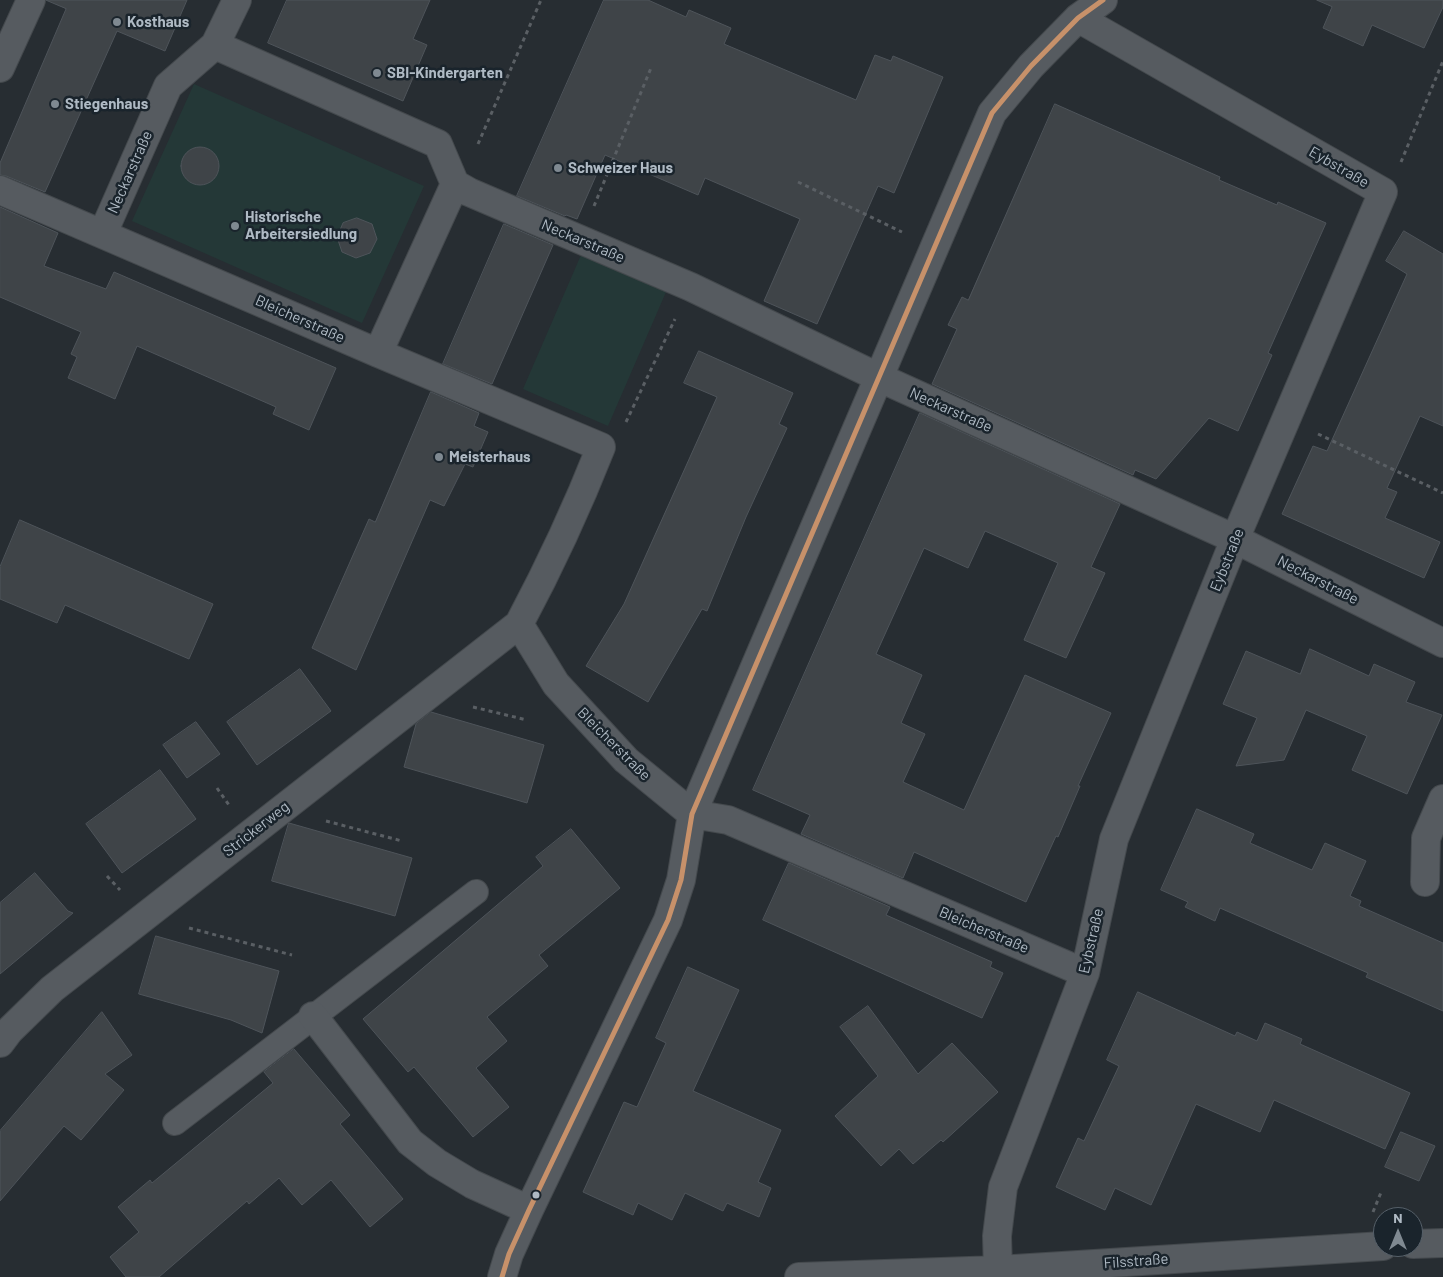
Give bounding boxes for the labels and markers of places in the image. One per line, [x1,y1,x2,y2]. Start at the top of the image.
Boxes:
place label: Kosthaus [127,13,189,31]
marker: Kosthaus [111,16,123,28]
place label: SBI-Kindergarten [387,64,503,82]
marker: SBI-Kindergarten [371,67,383,79]
place label: Stiegenhaus [65,95,148,113]
marker: Stiegenhaus [49,98,61,110]
place label: Schweizer Haus [568,159,673,177]
marker: Schweizer Haus [552,162,564,174]
place label: Historische Arbeitersiedlung [245,208,357,243]
marker: Historische Arbeitersiedlung [229,220,241,232]
place label: Meisterhaus [449,448,531,466]
marker: Meisterhaus [433,451,445,463]
unlabelled marker [531,1190,541,1200]

